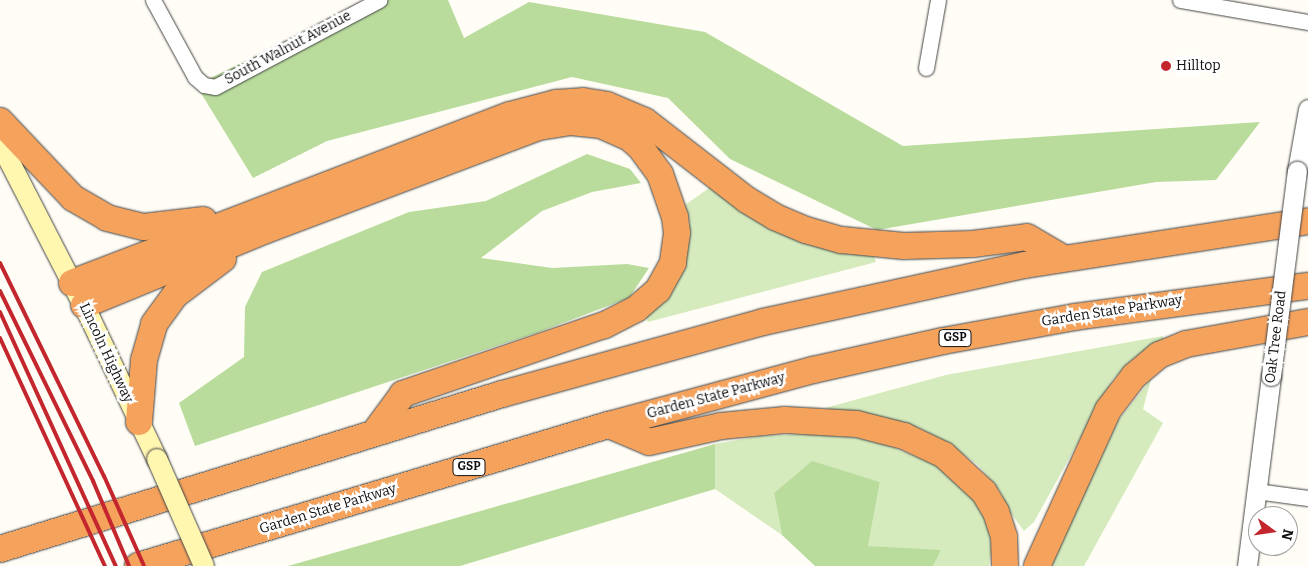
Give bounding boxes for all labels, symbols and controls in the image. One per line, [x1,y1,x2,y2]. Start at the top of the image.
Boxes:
street label: South Walnut Avenue [222,8,354,88]
place label: Hilltop [1176,58,1221,74]
marker: Hilltop [1160,60,1172,72]
street label: Oak Tree Road [1262,290,1290,384]
street label: Garden State Parkway [1040,292,1184,330]
street label: Lincoln Highway [76,300,136,406]
road number: GSP [938,328,972,348]
street label: Garden State Parkway [645,369,787,423]
road number: GSP [452,458,486,477]
street label: Garden State Parkway [257,480,399,538]
north arrow [1248,506,1298,556]
text: N [1278,527,1297,542]

